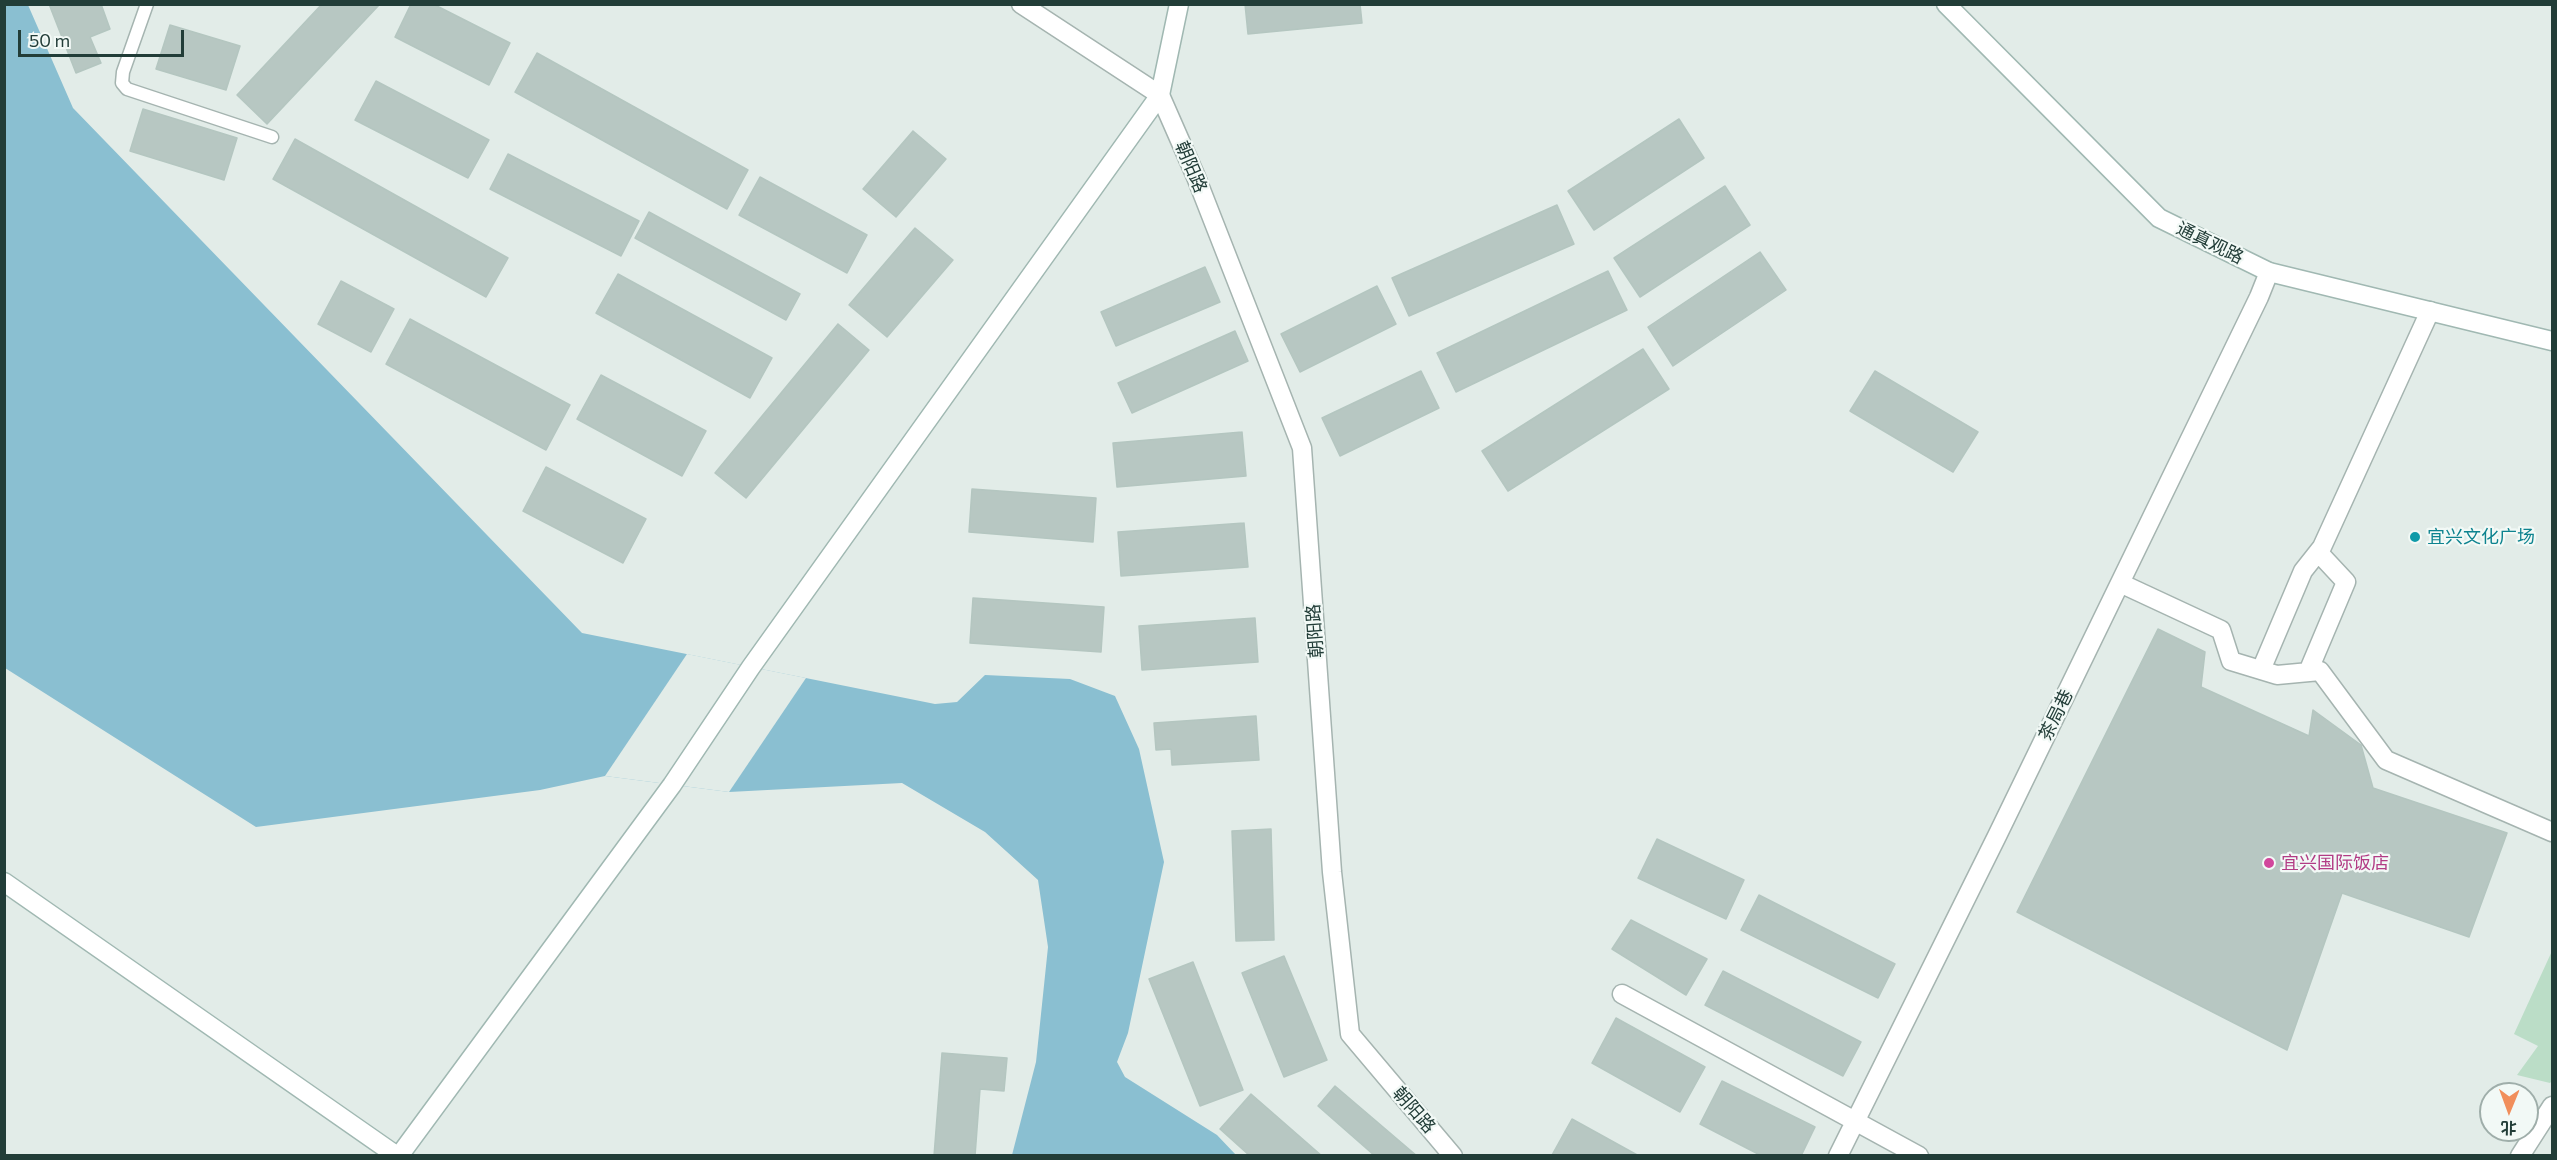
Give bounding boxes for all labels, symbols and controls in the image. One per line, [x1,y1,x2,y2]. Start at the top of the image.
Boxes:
scale bar [21,18,188,56]
text: 50 m [29,29,70,51]
street label: 朝阳路 [1171,138,1211,196]
street label: 通真观路 [2173,218,2247,268]
place label: 宜兴文化广场 [2427,526,2535,548]
marker: 宜兴文化广场 [2408,530,2422,544]
street label: 朝阳路 [1302,603,1328,659]
street label: 茶局巷 [2034,686,2078,744]
place label: 宜兴国际饭店 [2281,852,2389,874]
marker: 宜兴国际饭店 [2262,856,2276,870]
north arrow [2479,1082,2539,1142]
street label: 朝阳路 [1388,1083,1440,1137]
text: 北 [2501,1119,2517,1138]

